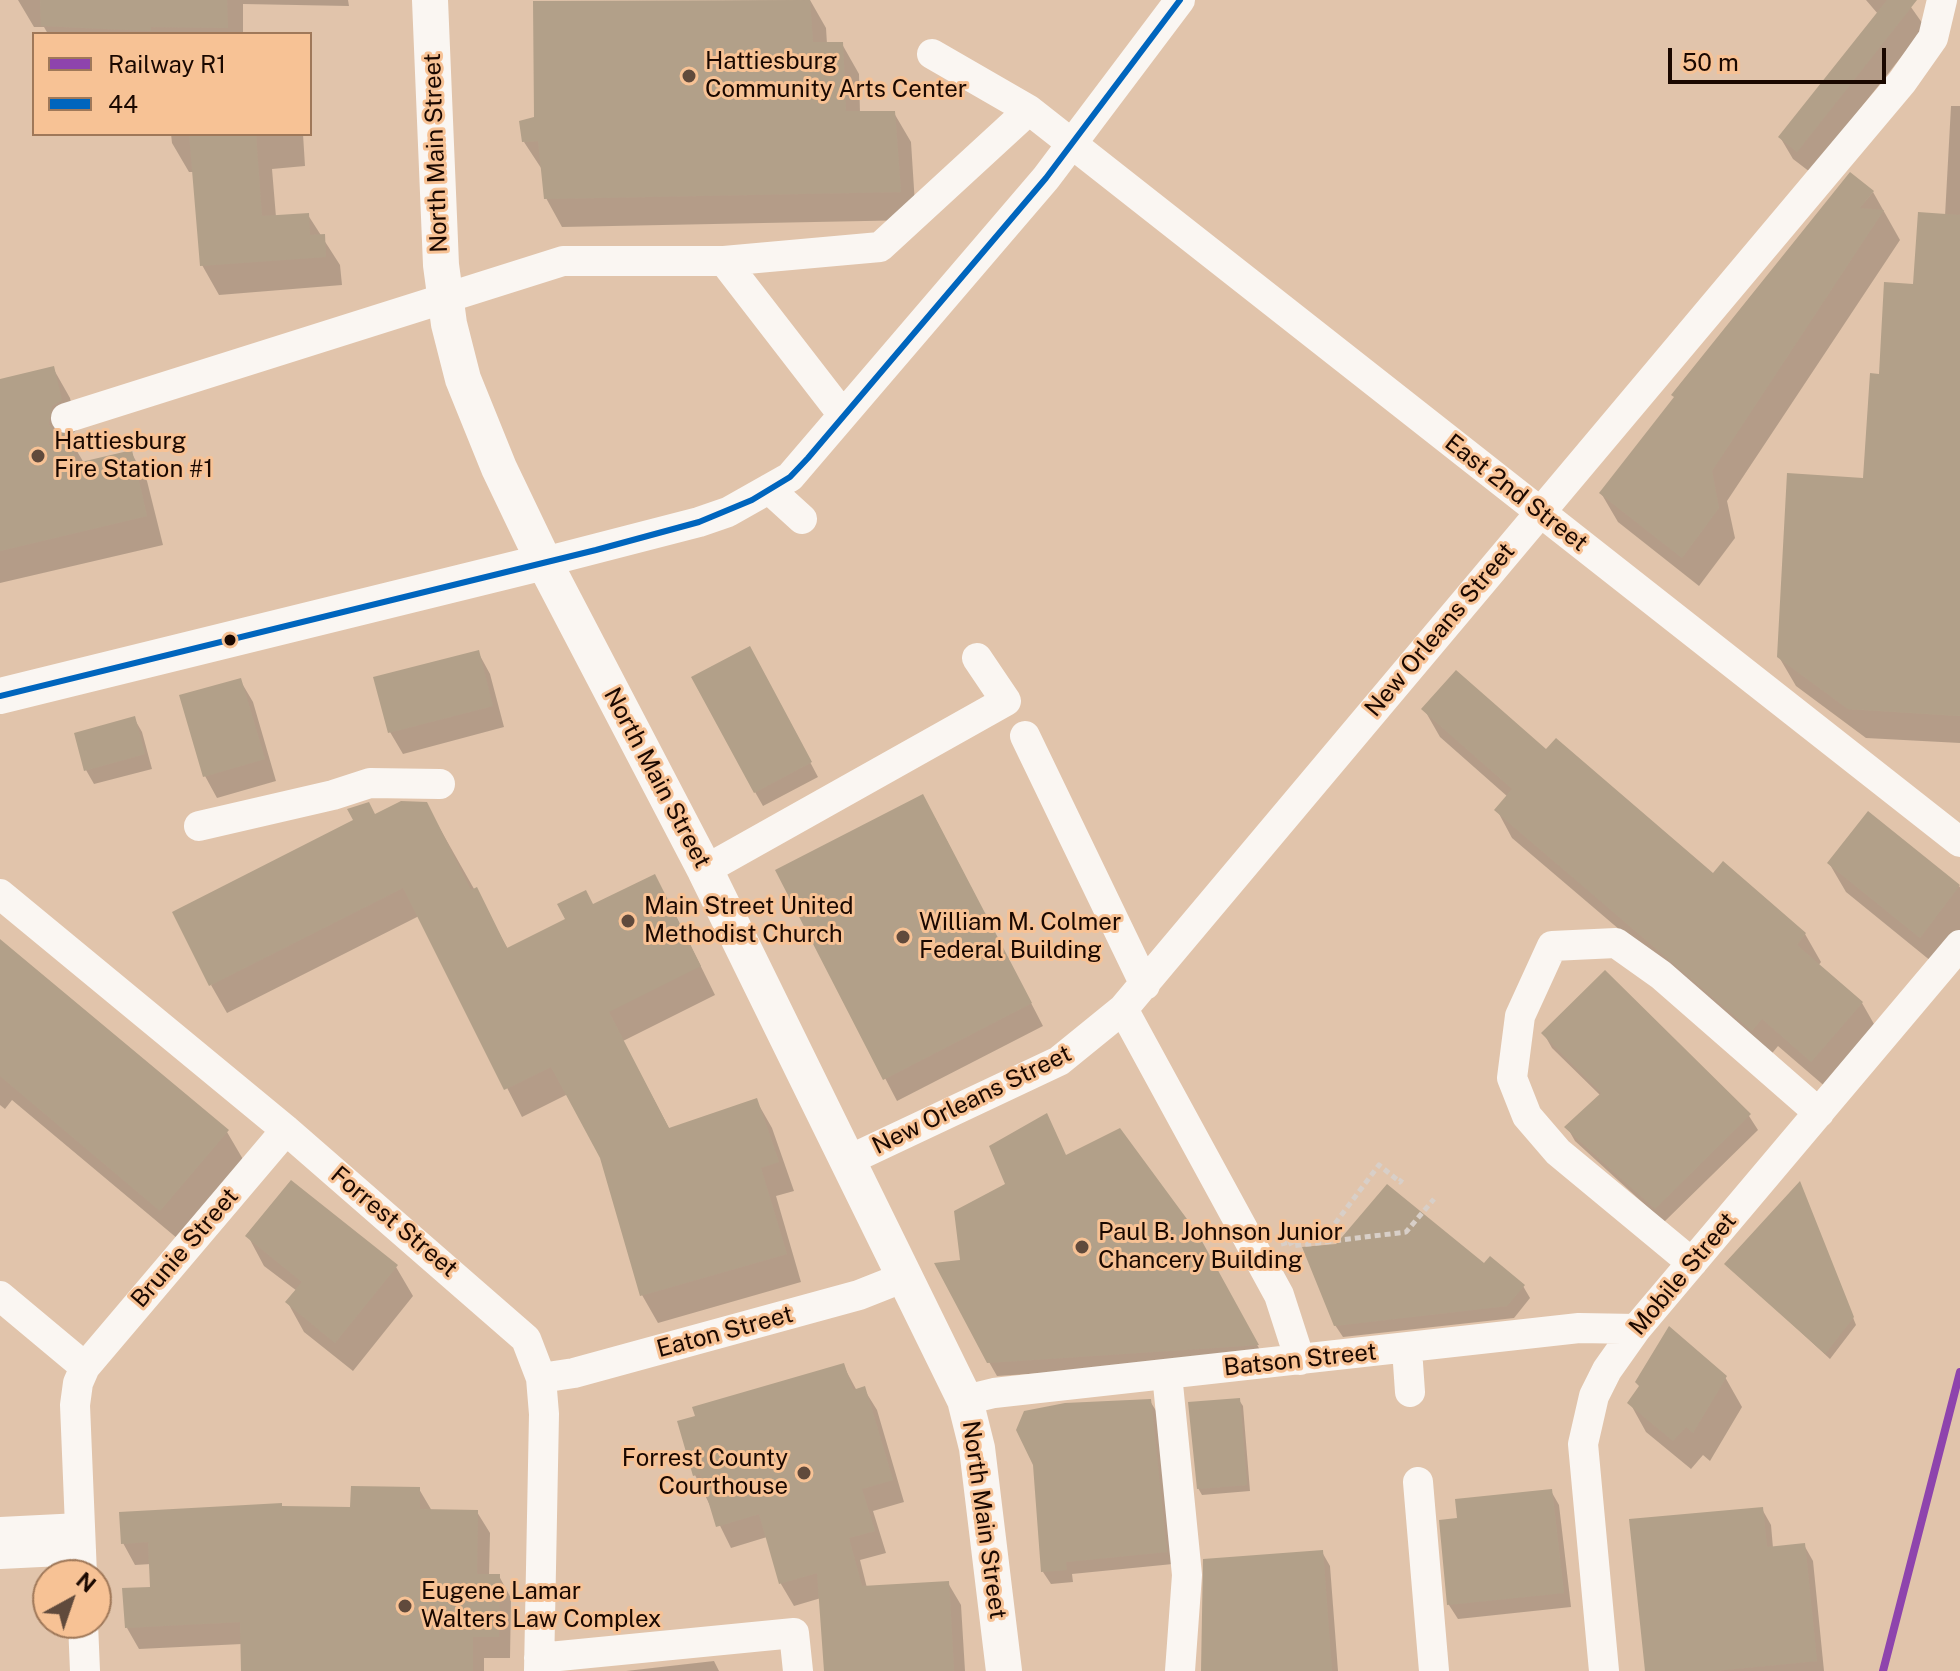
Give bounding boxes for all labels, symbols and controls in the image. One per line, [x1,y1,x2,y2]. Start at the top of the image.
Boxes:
legend [32,32,312,136]
scale bar [1672,32,1890,82]
place label: Hattiesburg Community Arts Center [705,48,967,104]
text: 50 m [1682,48,1739,76]
text: Railway R1 [108,50,226,78]
street label: North Main Street [418,53,454,253]
marker: Hattiesburg Community Arts Center [680,67,698,85]
text: 44 [108,90,138,118]
place label: Hattiesburg Fire Station #1 [54,428,213,484]
street label: East 2nd Street [1439,428,1593,558]
marker: Hattiesburg Fire Station #1 [29,447,47,465]
street label: New Orleans Street [1359,537,1521,723]
unlabelled marker [222,632,238,648]
street label: North Main Street [597,683,717,873]
place label: Main Street United Methodist Church [644,893,854,949]
place label: William M. Colmer Federal Building [919,909,1121,965]
marker: Main Street United Methodist Church [619,912,637,930]
marker: William M. Colmer Federal Building [894,928,912,946]
street label: New Orleans Street [868,1039,1076,1161]
street label: Forrest Street [325,1161,463,1283]
street label: Brunie Street [125,1182,245,1314]
street label: Mobile Street [1623,1207,1743,1341]
place label: Paul B. Johnson Junior Chancery Building [1098,1219,1343,1275]
marker: Paul B. Johnson Junior Chancery Building [1073,1238,1091,1256]
street label: Eaton Street [654,1300,796,1364]
street label: Batson Street [1222,1338,1378,1382]
street label: North Main Street [956,1419,1012,1621]
place label: Forrest County Courthouse [622,1445,788,1501]
marker: Forrest County Courthouse [795,1464,813,1482]
north arrow [32,1559,112,1639]
text: N [71,1567,101,1598]
place label: Eugene Lamar Walters Law Complex [421,1578,661,1634]
marker: Eugene Lamar Walters Law Complex [396,1597,414,1615]

